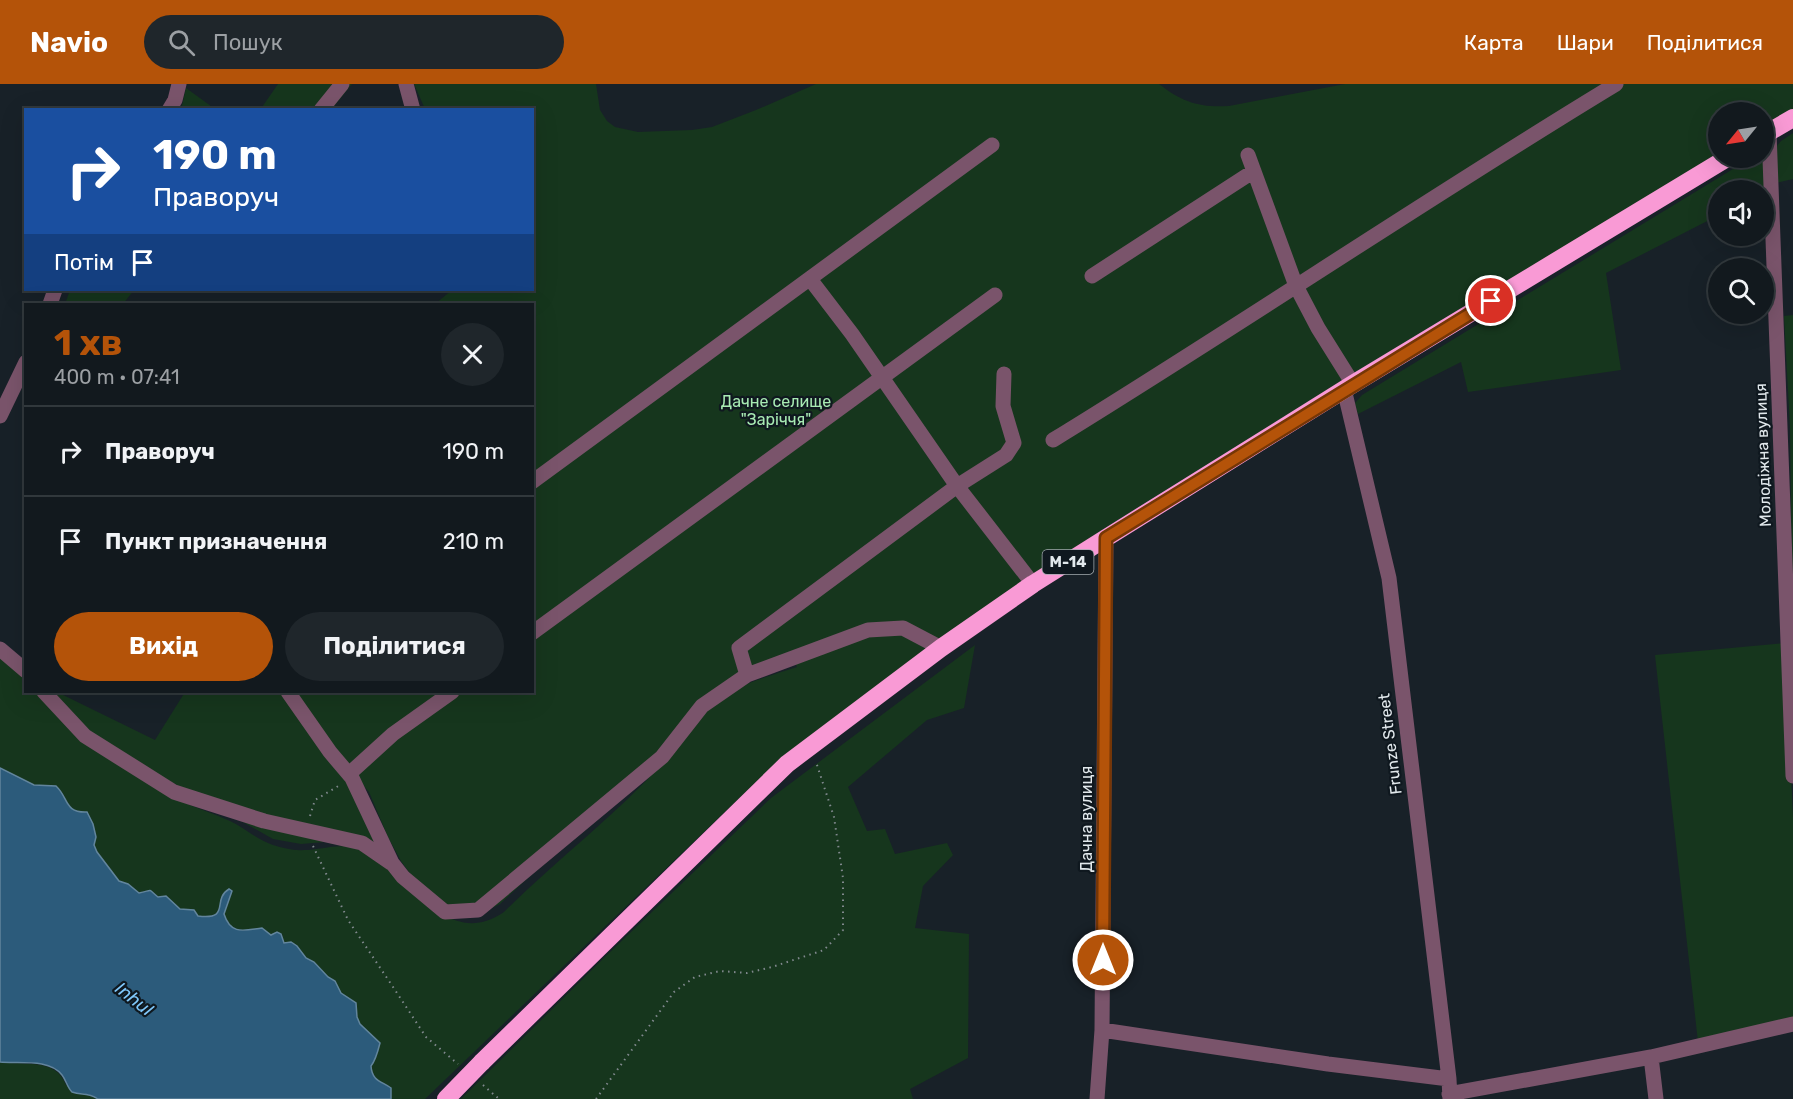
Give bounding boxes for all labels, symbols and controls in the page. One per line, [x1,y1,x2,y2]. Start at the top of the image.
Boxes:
search box [144,15,564,69]
text: Navio [30,26,108,59]
icon: search [165,26,198,59]
text: Пошук [213,29,283,56]
text: Карта [1464,30,1524,55]
text: Шари [1557,30,1614,55]
text: Поділитися [1647,30,1763,55]
north arrow [1708,102,1774,168]
map controls [1708,102,1774,324]
text: 190 m [153,130,277,180]
icon: right [54,132,132,210]
button: sound [1708,180,1774,246]
text: Праворуч [153,181,279,213]
icon: arrive [126,246,159,279]
text: Потім [54,249,114,276]
button: search [1708,258,1774,324]
pin [1465,275,1516,326]
icon: arrive [1474,284,1507,317]
text: 1 хв [54,321,123,364]
button: close [441,323,504,386]
text: 400 m · 07:41 [54,365,180,389]
street label: Молодіжна вулиця [1751,383,1775,527]
park label: Дачне селище "Заріччя" [721,392,831,429]
icon: right [54,435,87,468]
text: Праворуч [105,438,215,465]
text: 190 m [443,438,504,465]
icon: arrive [54,525,87,558]
text: Пункт призначення [105,528,327,555]
text: 210 m [443,528,504,555]
road number: М-14 [1042,550,1094,574]
button: Вихід [54,612,273,681]
button: Поділитися [285,612,504,681]
street label: Frunze Street [1374,692,1406,796]
street label: Дачна вулиця [1077,766,1096,872]
position arrow [1071,928,1135,992]
water label: Inhul [111,977,158,1021]

